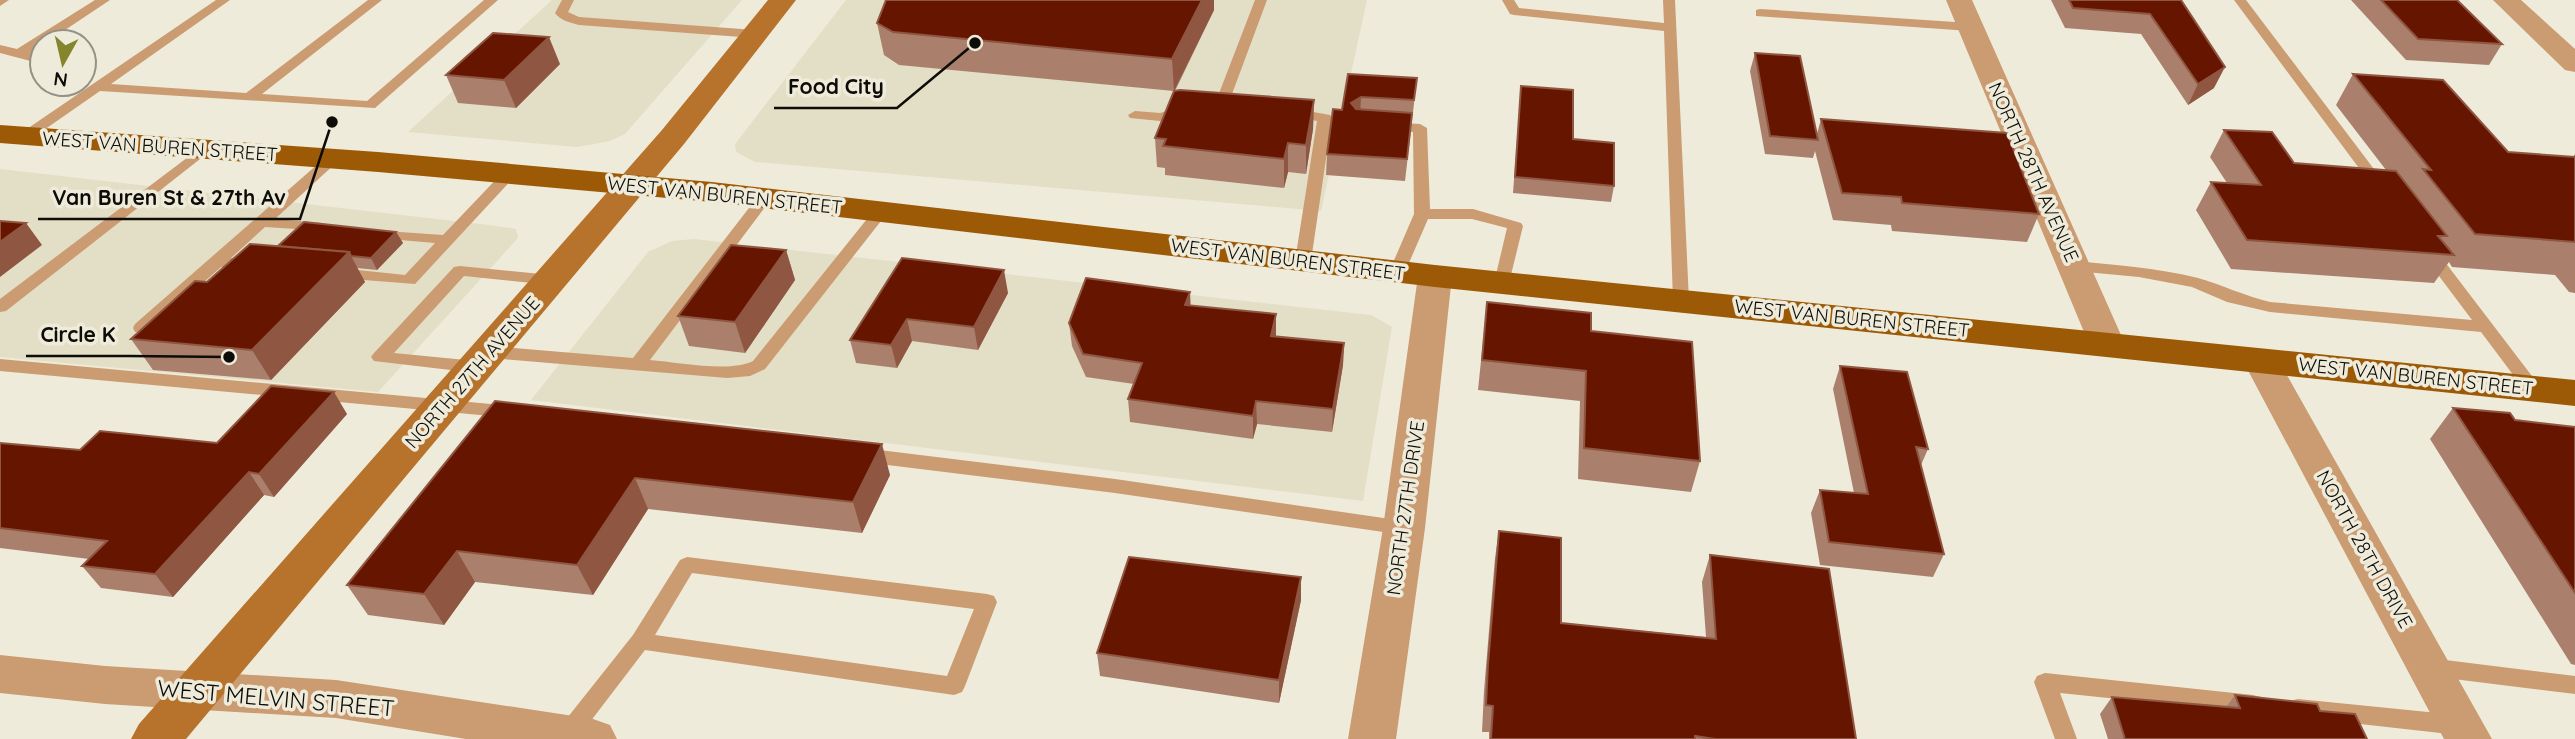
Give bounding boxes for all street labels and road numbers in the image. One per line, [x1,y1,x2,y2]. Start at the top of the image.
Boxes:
street label: NORTH 28TH AVENUE [1983,78,2085,266]
street label: WEST VAN BUREN STREET [41,126,279,166]
street label: WEST VAN BUREN STREET [606,171,844,219]
street label: WEST VAN BUREN STREET [1169,233,1407,285]
street label: NORTH 27TH AVENUE [399,291,545,453]
street label: WEST VAN BUREN STREET [1733,294,1971,342]
street label: WEST VAN BUREN STREET [2297,352,2535,400]
street label: NORTH 27TH DRIVE [1381,419,1429,597]
street label: NORTH 28TH DRIVE [2312,466,2418,632]
street label: WEST MELVIN STREET [156,673,396,723]

